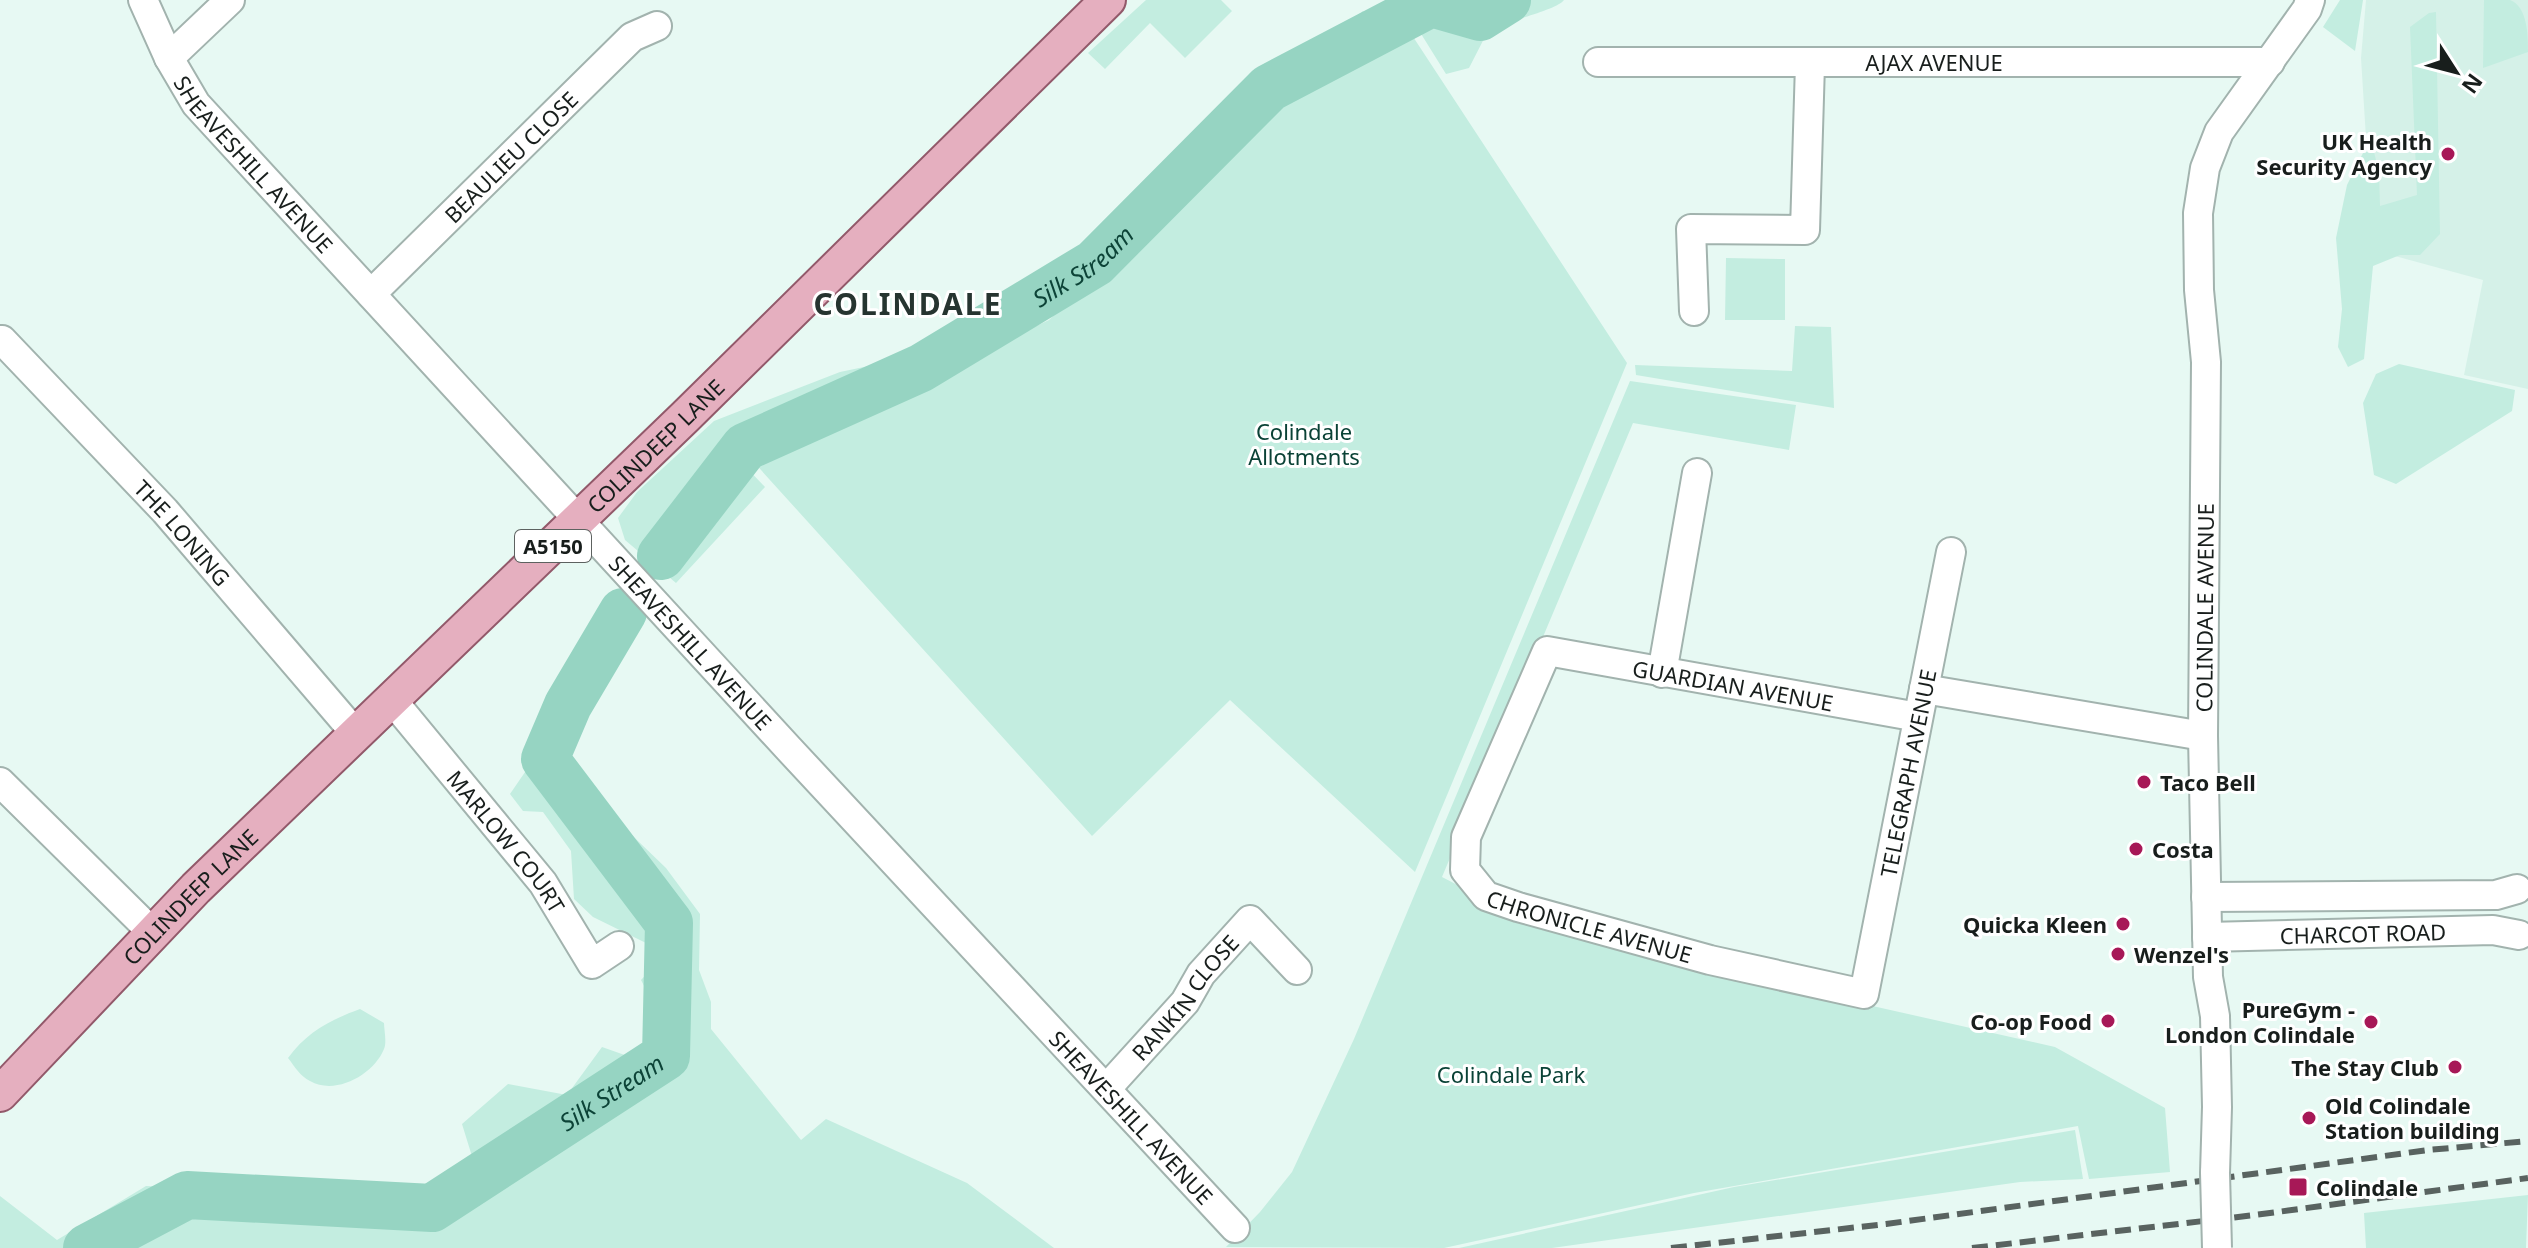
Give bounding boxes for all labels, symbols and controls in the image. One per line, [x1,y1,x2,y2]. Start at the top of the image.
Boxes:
north arrow [2416,32,2496,112]
street label: AJAX AVENUE [1865,47,2003,77]
text: N [2456,68,2490,100]
street label: SHEAVESHILL AVENUE [168,70,340,259]
street label: BEAULIEU CLOSE [437,84,584,229]
place label: UK Health Security Agency [2256,126,2432,181]
marker: UK Health Security Agency [2439,145,2457,163]
water label: Silk Stream [1026,218,1140,314]
district label: COLINDALE [814,283,1002,324]
street label: COLINDEEP LANE [580,372,730,519]
park label: Colindale Allotments [1248,416,1360,471]
street label: THE LONING [128,473,237,592]
street label: COLINDALE AVENUE [2188,503,2220,712]
road number: A5150 [515,530,591,562]
street label: SHEAVESHILL AVENUE [603,548,779,736]
street label: GUARDIAN AVENUE [1630,653,1836,717]
street label: TELEGRAPH AVENUE [1872,667,1943,880]
street label: MARLOW COURT [441,763,572,918]
place label: Taco Bell [2160,767,2256,797]
marker: Taco Bell [2135,773,2153,791]
street label: COLINDEEP LANE [116,822,264,971]
place label: Costa [2152,834,2214,864]
marker: Costa [2127,840,2145,858]
street label: CHRONICLE AVENUE [1483,882,1696,969]
place label: Quicka Kleen [1963,909,2107,939]
marker: Quicka Kleen [2114,915,2132,933]
street label: CHARCOT ROAD [2279,916,2447,950]
street label: RANKIN CLOSE [1125,928,1245,1066]
place label: Wenzel's [2134,939,2229,969]
marker: Wenzel's [2109,945,2127,963]
place label: PureGym - London Colindale [2165,994,2355,1049]
place label: Co-op Food [1970,1006,2092,1036]
marker: Co-op Food [2099,1012,2117,1030]
marker: PureGym - London Colindale [2362,1013,2380,1031]
street label: SHEAVESHILL AVENUE [1043,1024,1220,1211]
water label: Silk Stream [552,1046,670,1138]
place label: The Stay Club [2291,1052,2439,1082]
marker: The Stay Club [2446,1058,2464,1076]
park label: Colindale Park [1437,1059,1585,1089]
place label: Old Colindale Station building [2325,1090,2500,1145]
marker: Old Colindale Station building [2300,1109,2318,1127]
place label: Colindale [2316,1172,2418,1202]
marker: Colindale [2287,1176,2309,1198]

